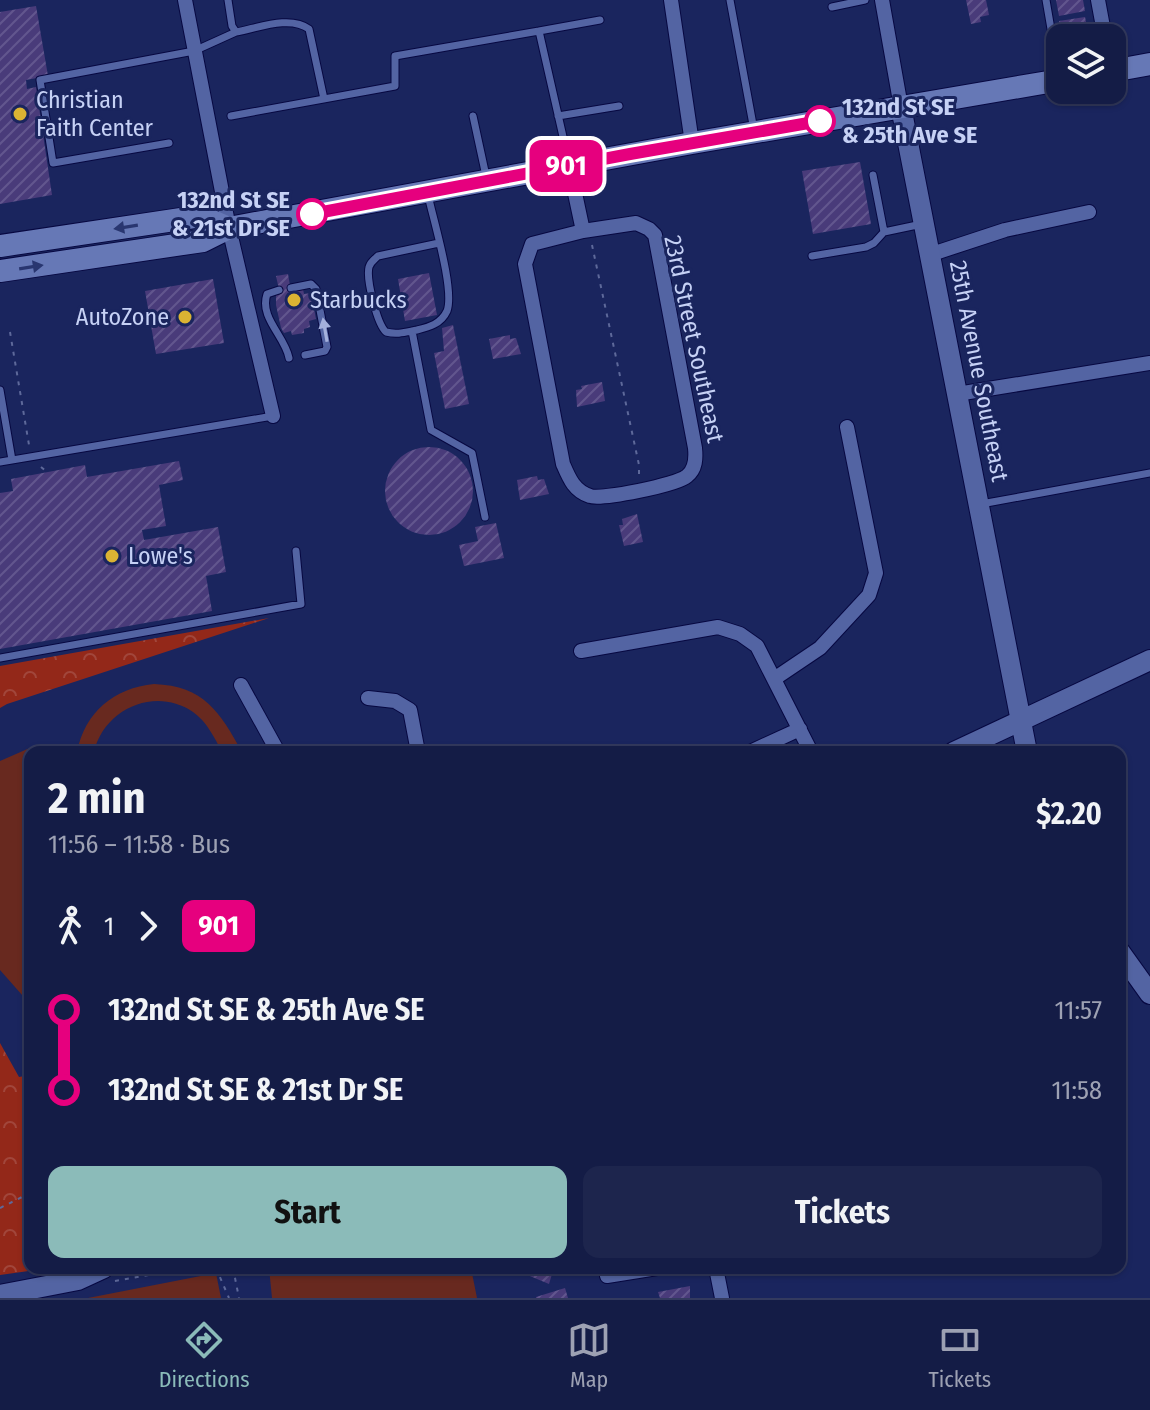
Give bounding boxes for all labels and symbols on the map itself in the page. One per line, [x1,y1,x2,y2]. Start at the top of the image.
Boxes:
place label: Christian Faith Center [36,86,154,142]
place label: 132nd St SE & 25th Ave SE [842,93,977,149]
marker: Christian Faith Center [11,105,29,123]
marker: 132nd St SE & 25th Ave SE [805,106,835,136]
line badge: 901 [520,140,612,192]
place label: 132nd St SE & 21st Dr SE [172,186,290,242]
marker: 132nd St SE & 21st Dr SE [297,199,327,229]
one-way arrow [113,221,138,234]
street label: 23rd Street Southeast [658,233,730,445]
street label: 25th Avenue Southeast [944,258,1014,484]
one-way arrow [19,260,44,273]
place label: Starbucks [310,286,407,314]
marker: Starbucks [285,291,303,309]
place label: AutoZone [76,303,169,331]
marker: AutoZone [176,308,194,326]
one-way arrow [318,318,330,343]
place label: Lowe's [128,542,193,570]
marker: Lowe's [103,547,121,565]

